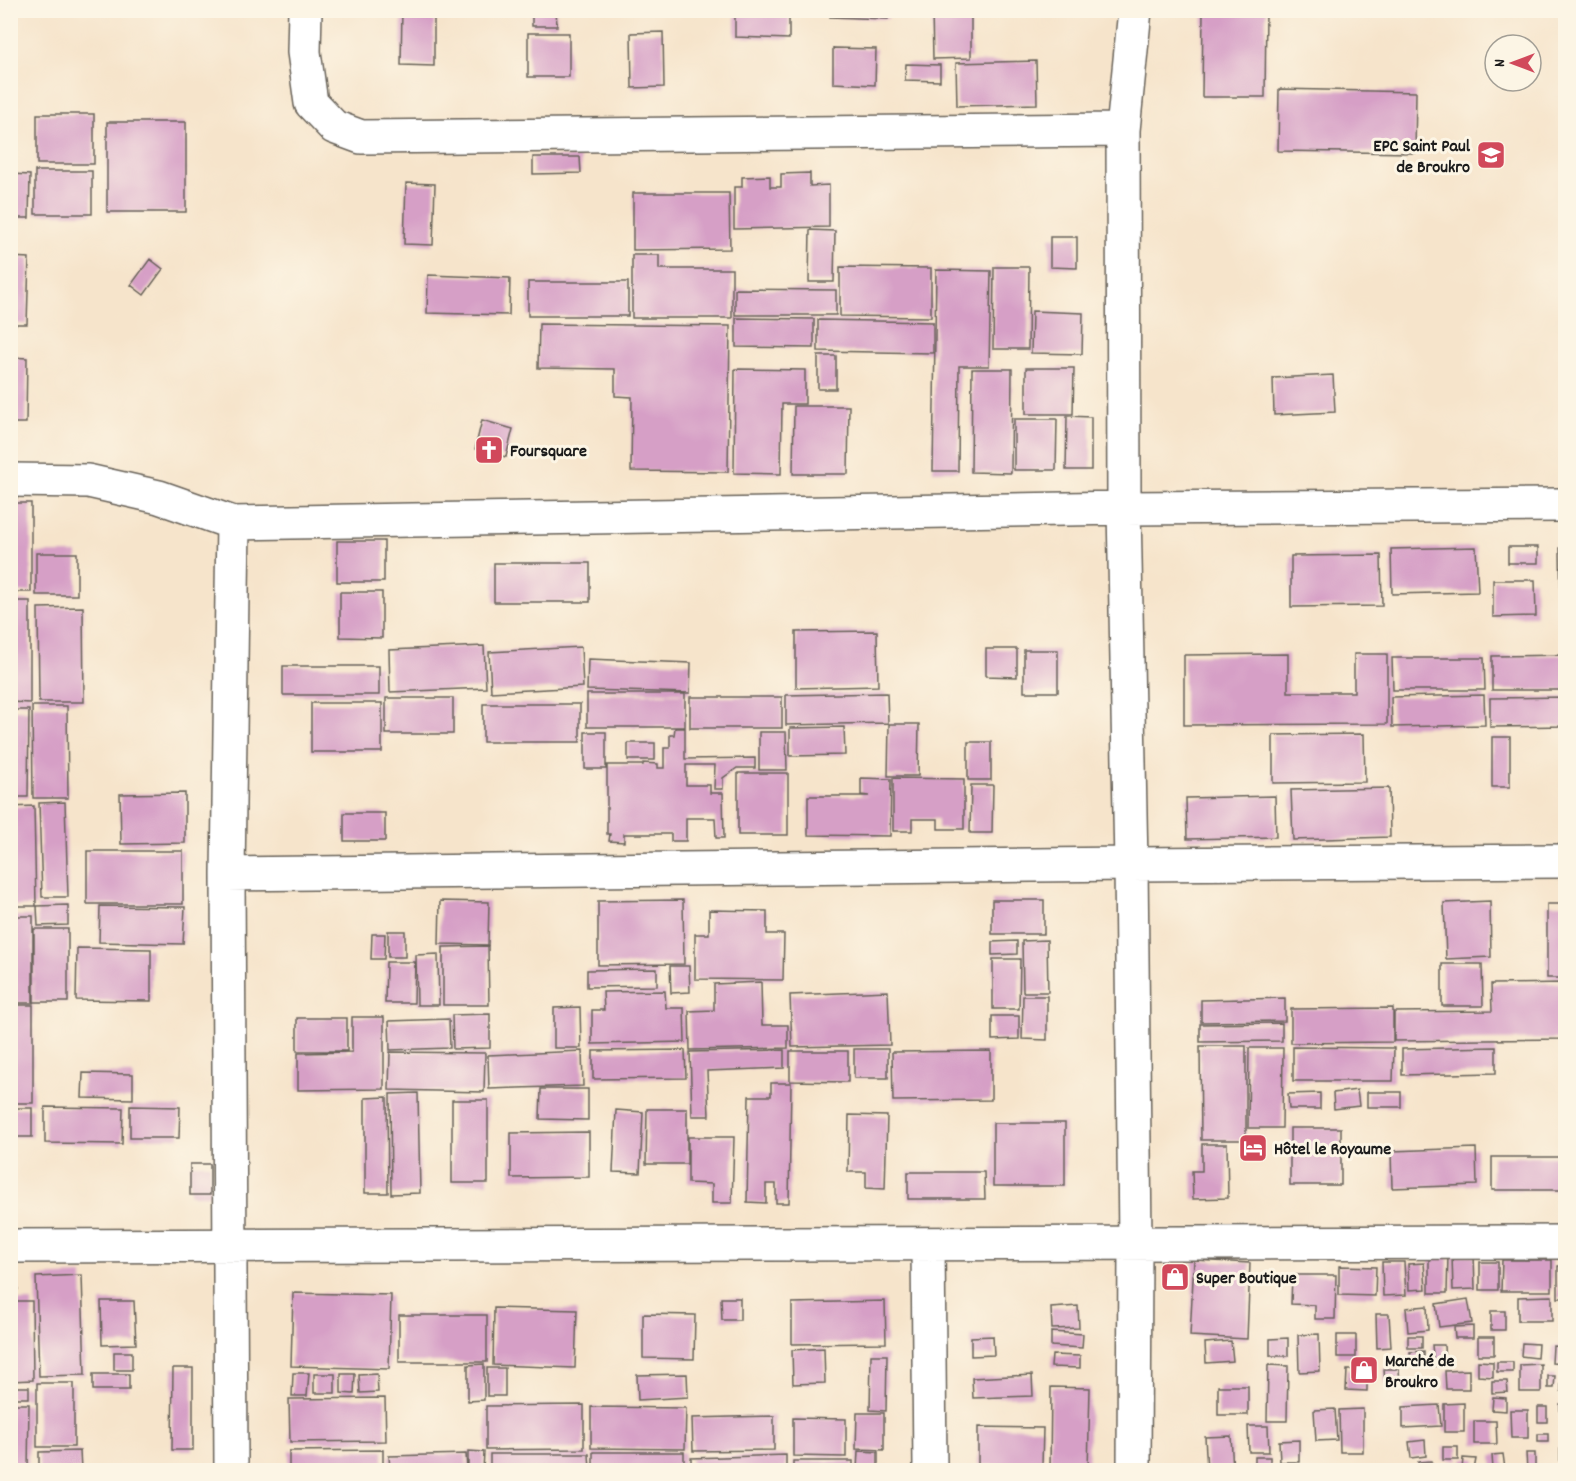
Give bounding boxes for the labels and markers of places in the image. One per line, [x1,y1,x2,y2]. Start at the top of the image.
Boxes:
place label: EPC Saint Paul de Broukro [1373,135,1471,181]
school or university icon: EPC Saint Paul de Broukro [1475,139,1507,171]
church icon: Foursquare [473,434,505,466]
place label: Foursquare [510,440,587,465]
hotel icon: Hôtel le Royaume [1237,1132,1269,1164]
place label: Hôtel le Royaume [1274,1138,1391,1163]
shop icon: Super Boutique [1159,1261,1191,1293]
place label: Super Boutique [1196,1267,1297,1292]
place label: Marché de Broukro [1385,1350,1454,1396]
shop icon: Marché de Broukro [1348,1354,1380,1386]

